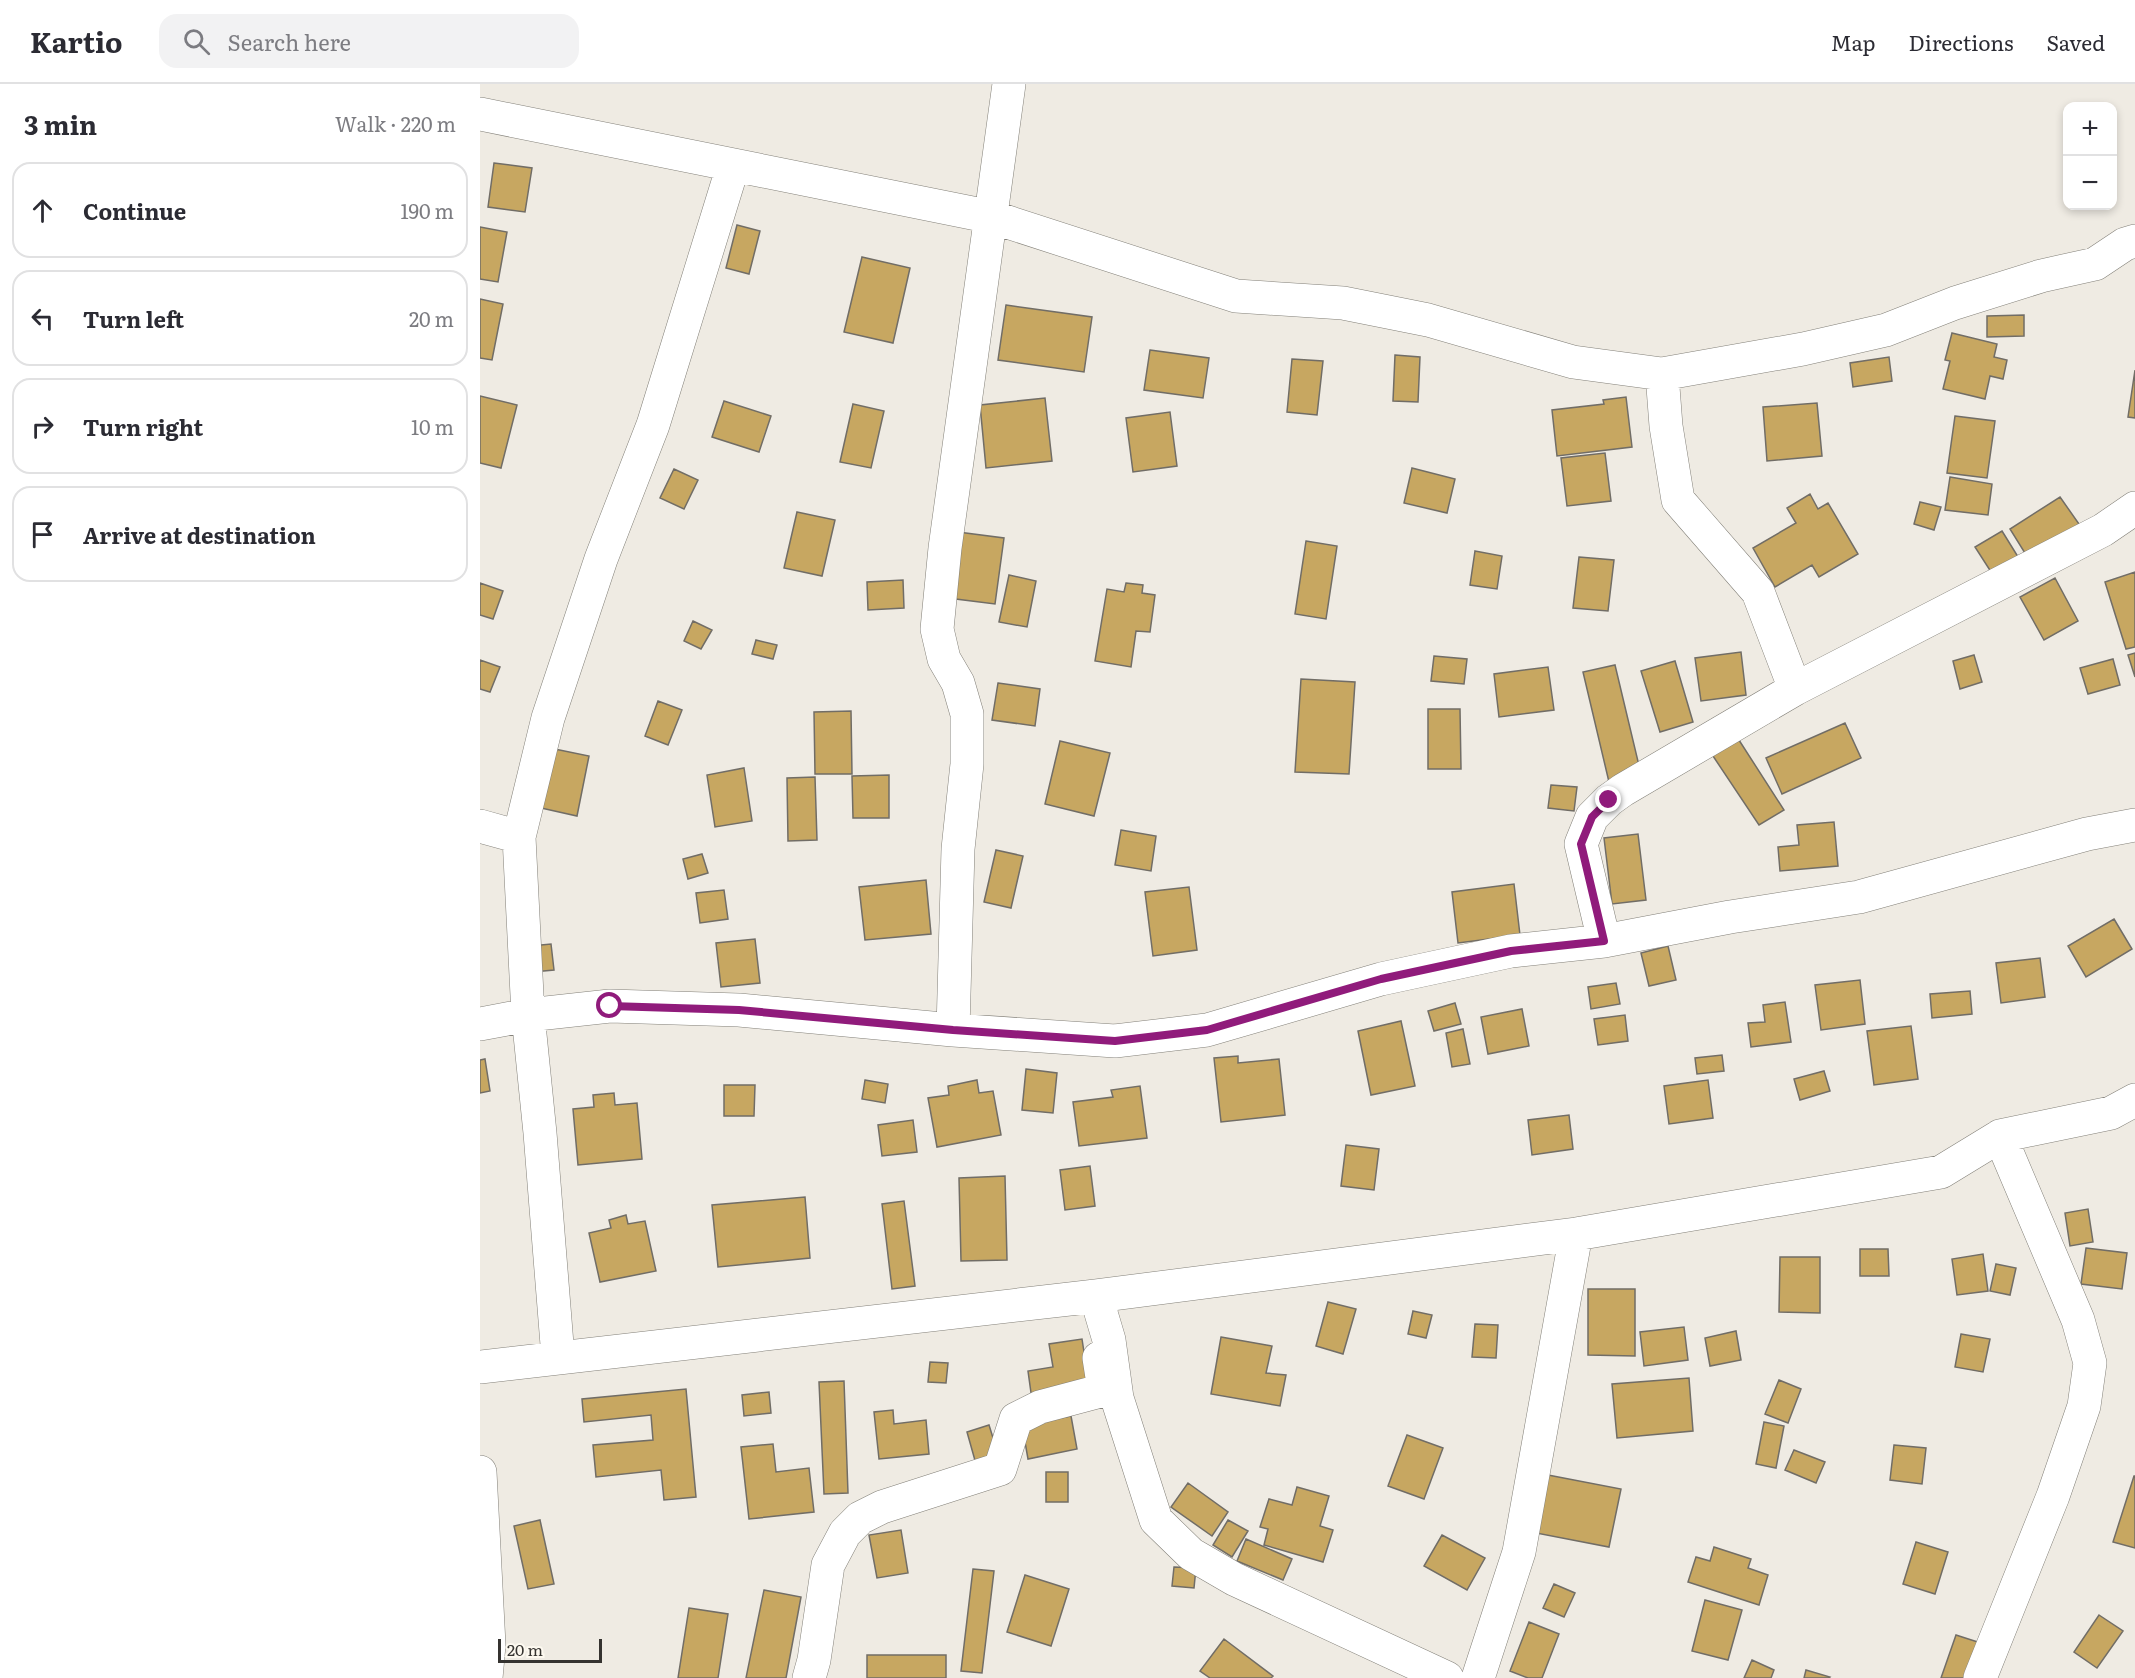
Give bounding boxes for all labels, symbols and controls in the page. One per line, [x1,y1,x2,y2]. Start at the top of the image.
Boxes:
search box [159,14,579,68]
text: Kartio [30,20,123,62]
icon: search [180,25,213,58]
text: Search here [228,25,351,58]
text: Map [1831,26,1876,57]
text: Directions [1909,26,2014,57]
text: Saved [2047,26,2105,57]
map controls [2063,102,2117,210]
button: + [2063,102,2117,156]
text: 3 min [24,104,97,143]
text: Walk · 220 m [335,108,456,138]
button: − [2063,156,2117,210]
icon: ahead [26,194,59,227]
text: Continue [83,194,186,227]
text: 190 m [400,195,454,225]
icon: left [26,302,59,335]
text: Turn left [83,302,184,335]
text: 20 m [409,303,454,333]
icon: right [26,410,59,443]
text: Turn right [83,410,203,443]
text: 10 m [411,411,454,441]
icon: arrive [26,518,59,551]
text: Arrive at destination [83,518,316,551]
route end [1595,786,1621,812]
route start [596,992,622,1018]
scale bar [498,1636,602,1664]
text: 20 m [507,1637,543,1661]

